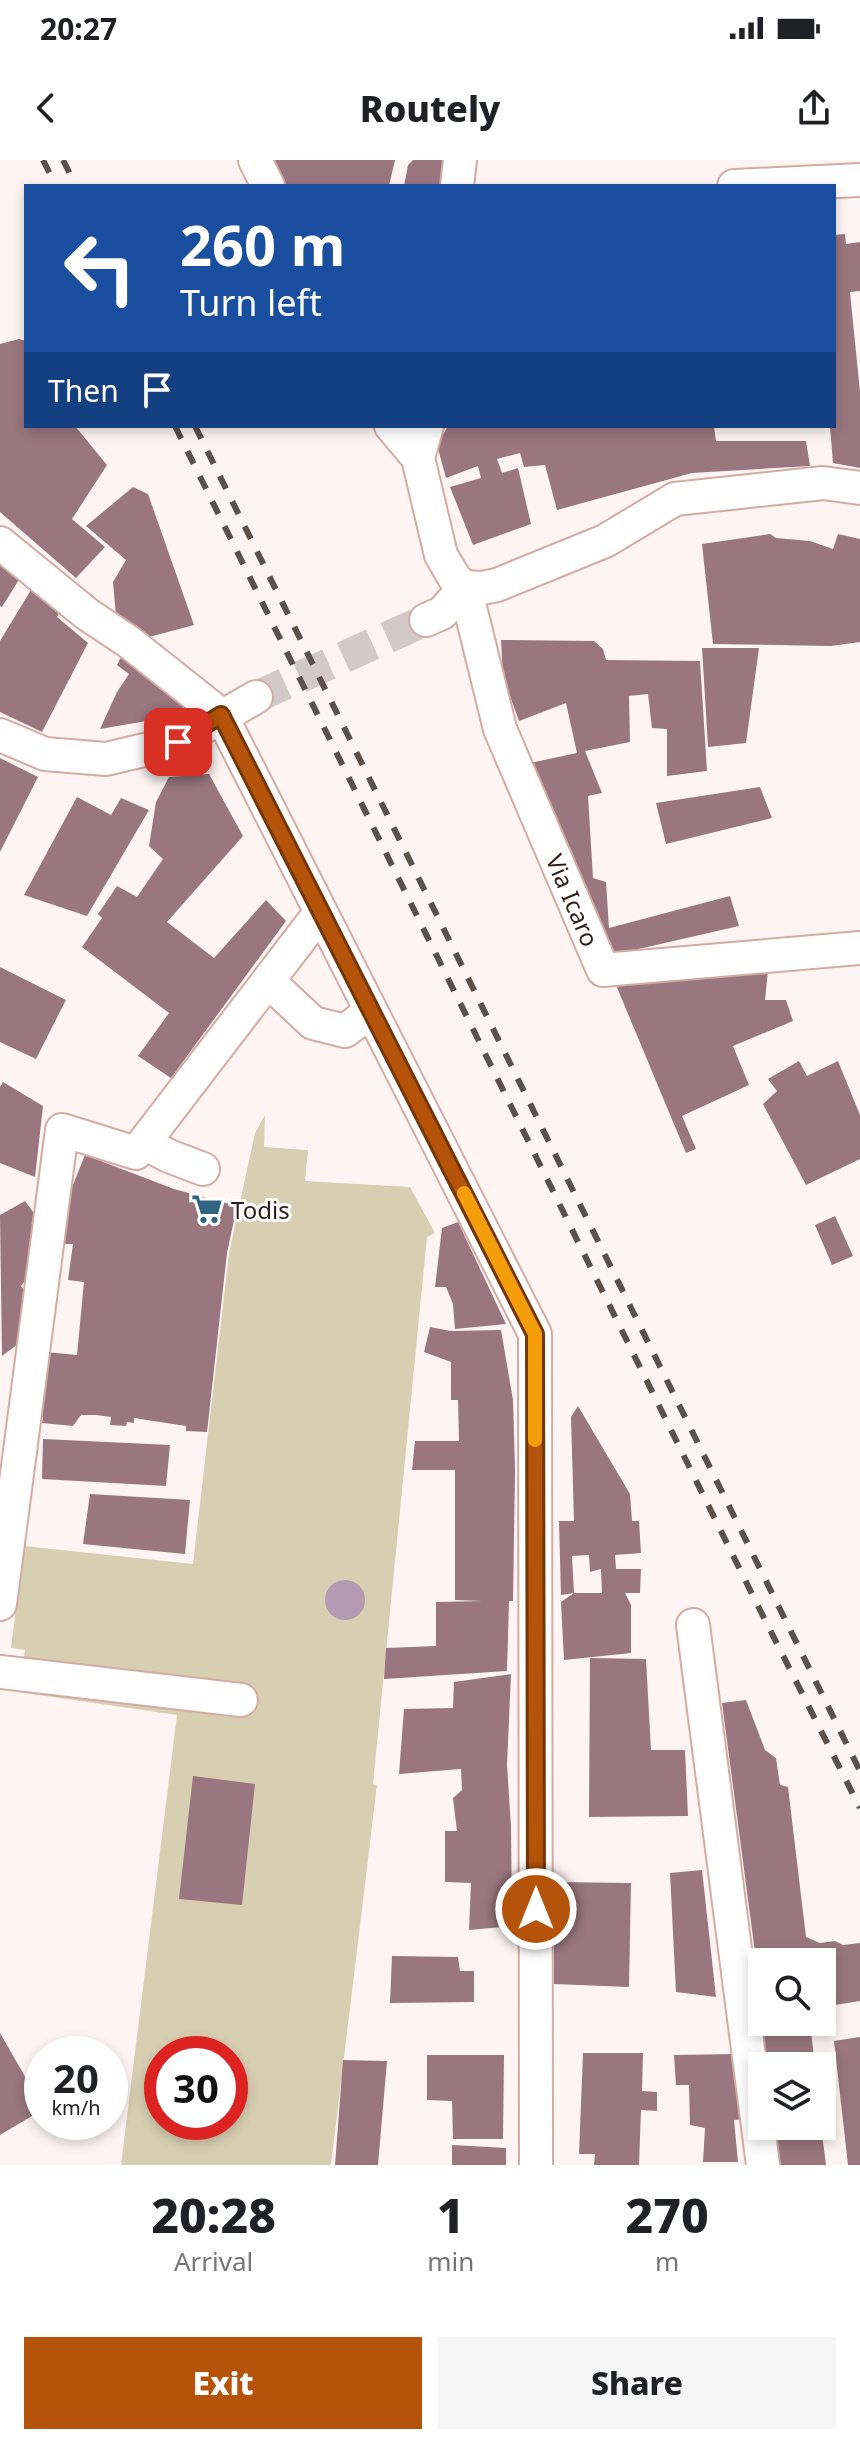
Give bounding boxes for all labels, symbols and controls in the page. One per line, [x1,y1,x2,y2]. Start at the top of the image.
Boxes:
text: 20:27 [40,8,117,49]
text: Routely [360,84,500,133]
icon: back [24,86,68,130]
icon: share [792,86,836,130]
text: 260 m [180,206,345,282]
icon: left [48,216,152,320]
text: Turn left [180,278,322,327]
icon: arrive [135,368,179,412]
text: Then [48,370,119,411]
pin [144,708,212,776]
icon: arrive [156,720,200,764]
street label: Via Icaro [539,849,607,951]
supermarket icon: Todis [190,1192,224,1226]
place label: Todis [231,1193,290,1226]
position arrow [494,1867,578,1951]
map controls [748,1948,836,2140]
button: search [748,1948,836,2036]
speed limit sign: 30 [144,2036,248,2140]
text: 20 [53,2050,99,2105]
button: layers [748,2052,836,2140]
text: km/h [51,2094,101,2121]
text: 20:28 [151,2182,276,2247]
text: 1 [437,2182,465,2247]
text: 270 [626,2182,709,2247]
text: Arrival [174,2243,253,2279]
text: min [427,2243,474,2279]
text: m [655,2243,679,2279]
button: Exit [24,2337,422,2429]
button: Share [438,2337,836,2429]

